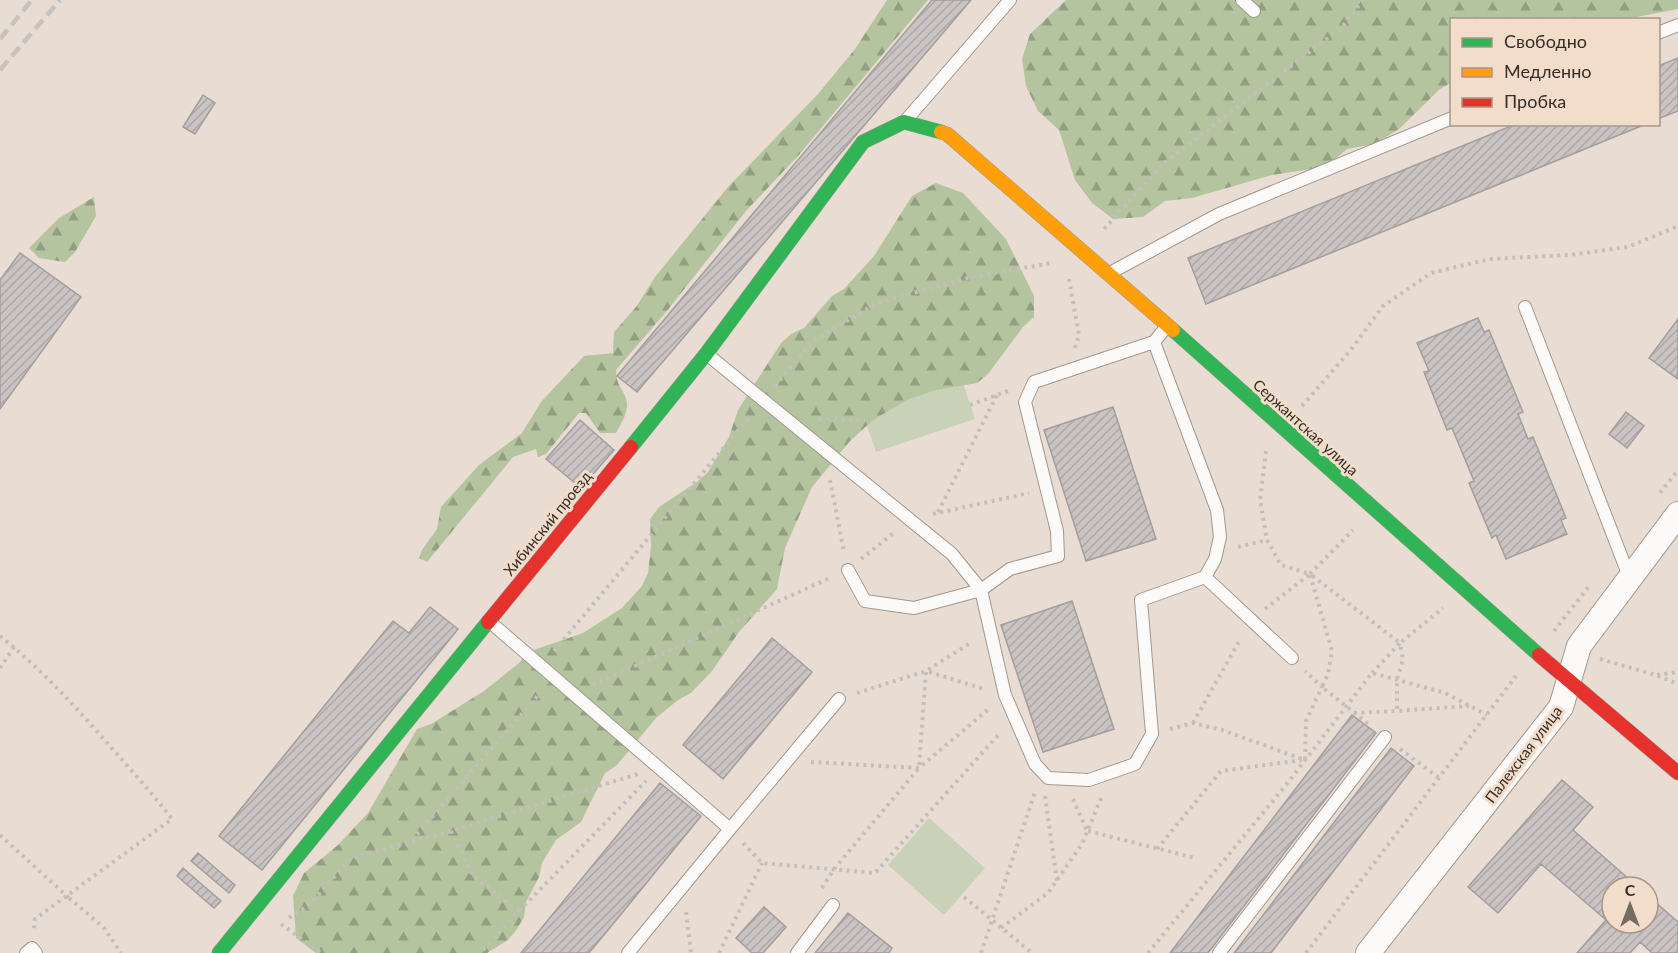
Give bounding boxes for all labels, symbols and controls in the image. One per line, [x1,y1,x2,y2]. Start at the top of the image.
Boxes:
legend [1450,18,1660,126]
text: Свободно [1504,30,1587,52]
text: Медленно [1504,60,1592,82]
text: Пробка [1504,90,1566,112]
street label: Сержантская улица [1250,375,1362,479]
street label: Хибинский проезд [499,467,595,579]
street label: Палехская улица [1481,702,1565,806]
north arrow [1600,875,1660,935]
text: С [1625,880,1636,899]

